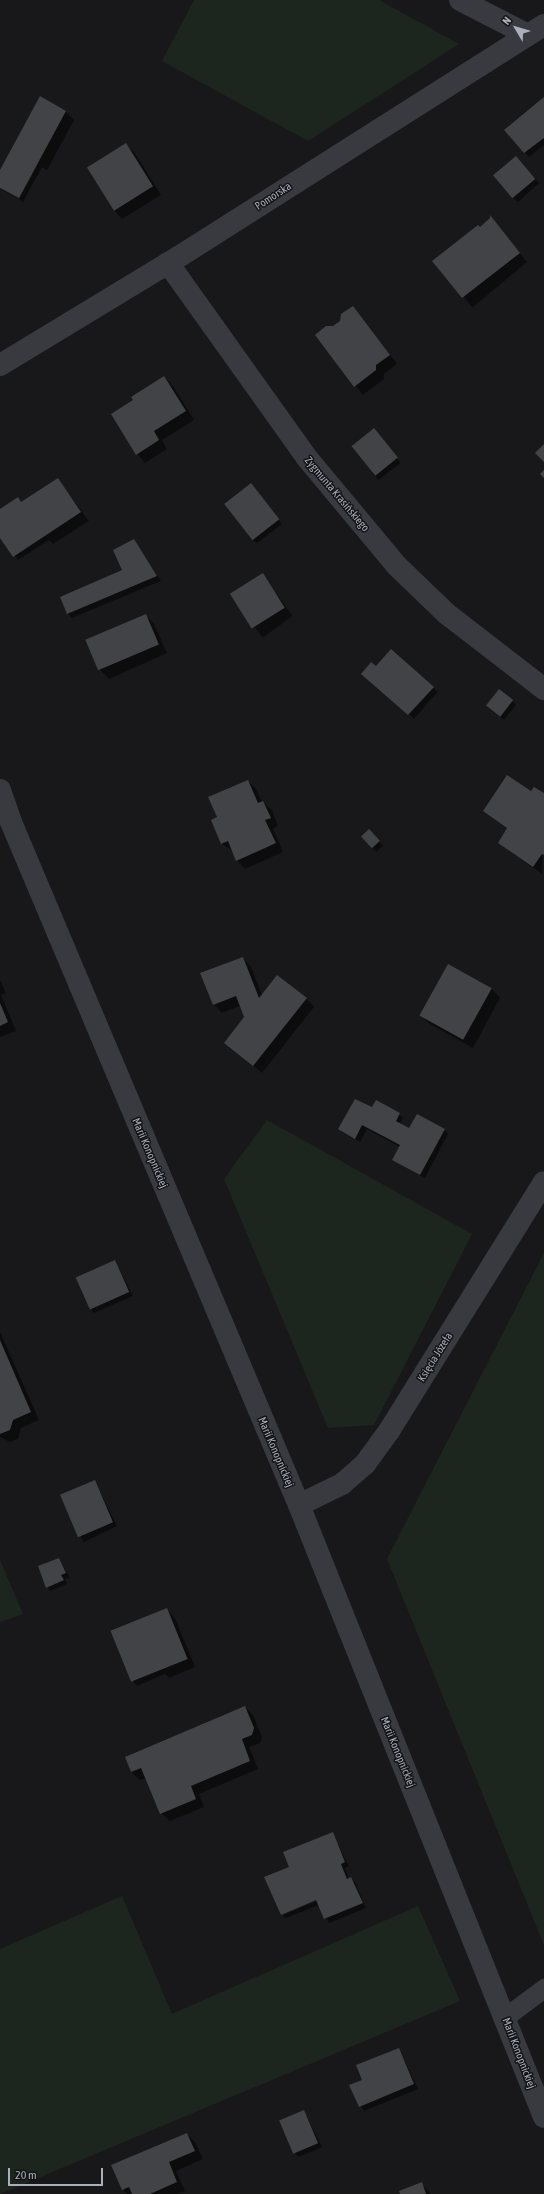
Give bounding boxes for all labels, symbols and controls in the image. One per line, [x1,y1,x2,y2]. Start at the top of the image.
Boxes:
north arrow [496,8,536,48]
text: N [500,14,513,27]
street label: Pomorska [252,179,294,213]
street label: Zygmunta Krasińskiego [302,454,372,534]
street label: Marii Konopnickiej [129,1116,171,1190]
street label: Księcia Józefa [415,1330,455,1384]
street label: Marii Konopnickiej [255,1415,297,1489]
street label: Marii Konopnickiej [378,1715,418,1789]
street label: Marii Konopnickiej [499,2016,539,2090]
scale bar [10,2160,105,2186]
text: 20 m [15,2168,37,2182]

